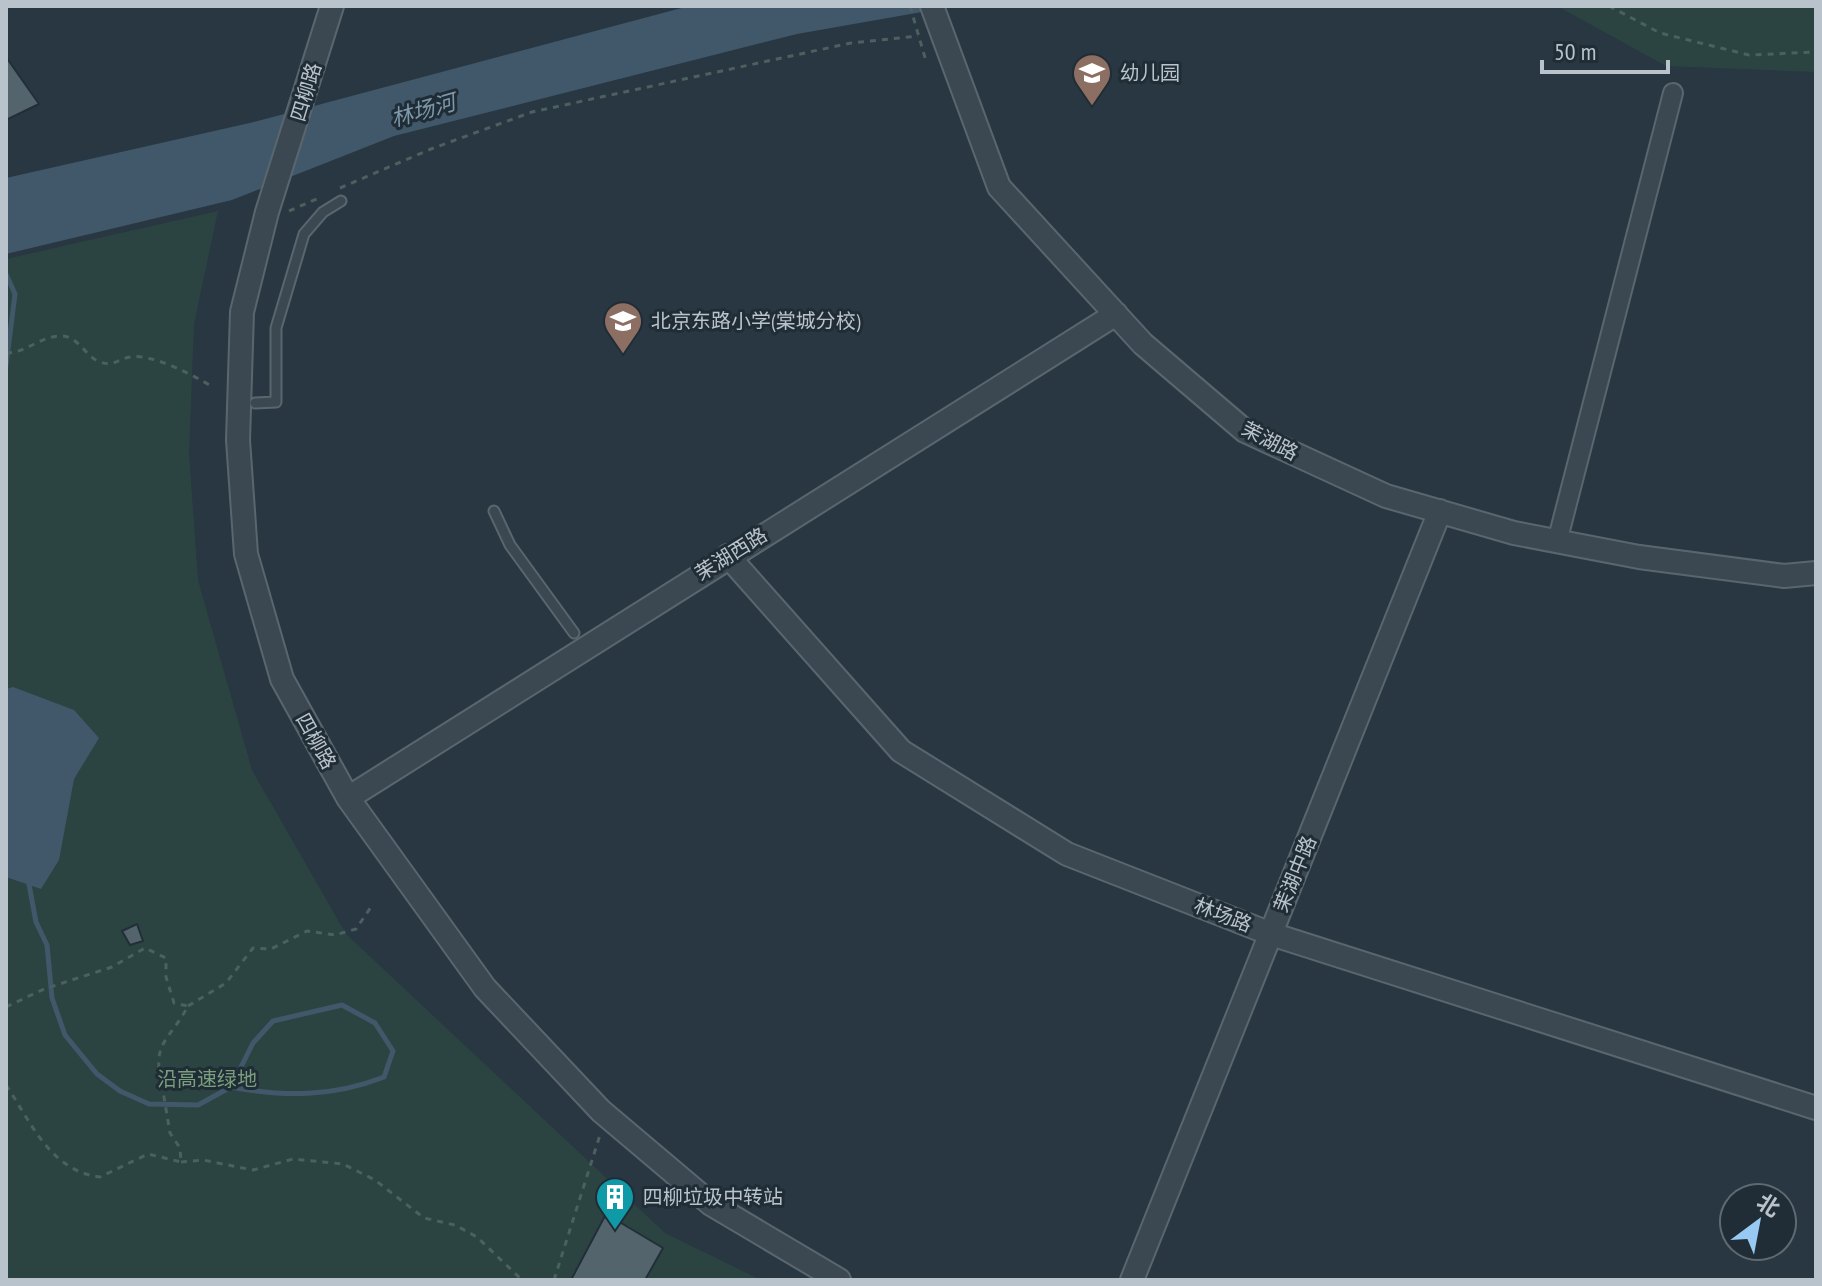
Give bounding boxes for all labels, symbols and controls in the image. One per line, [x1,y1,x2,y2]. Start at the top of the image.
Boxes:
scale bar [1542,24,1668,74]
text: 50 m [1554,36,1596,67]
school or university icon: 幼儿园 [1071,52,1113,107]
street label: 四柳路 [285,60,327,124]
place label: 幼儿园 [1120,60,1180,86]
water label: 林场河 [387,86,462,133]
school or university icon: 北京东路小学(棠城分校) [602,300,644,355]
place label: 北京东路小学(棠城分校) [651,308,861,334]
street label: 茉湖路 [1237,416,1303,466]
street label: 茉湖西路 [690,522,772,586]
street label: 四柳路 [290,708,342,774]
street label: 茉湖中路 [1268,832,1322,916]
street label: 林场路 [1190,892,1256,938]
park label: 沿高速绿地 [157,1066,257,1092]
building icon: 四柳垃圾中转站 [594,1176,636,1231]
north arrow [1718,1182,1798,1262]
place label: 四柳垃圾中转站 [643,1184,783,1210]
text: 北 [1752,1187,1785,1223]

